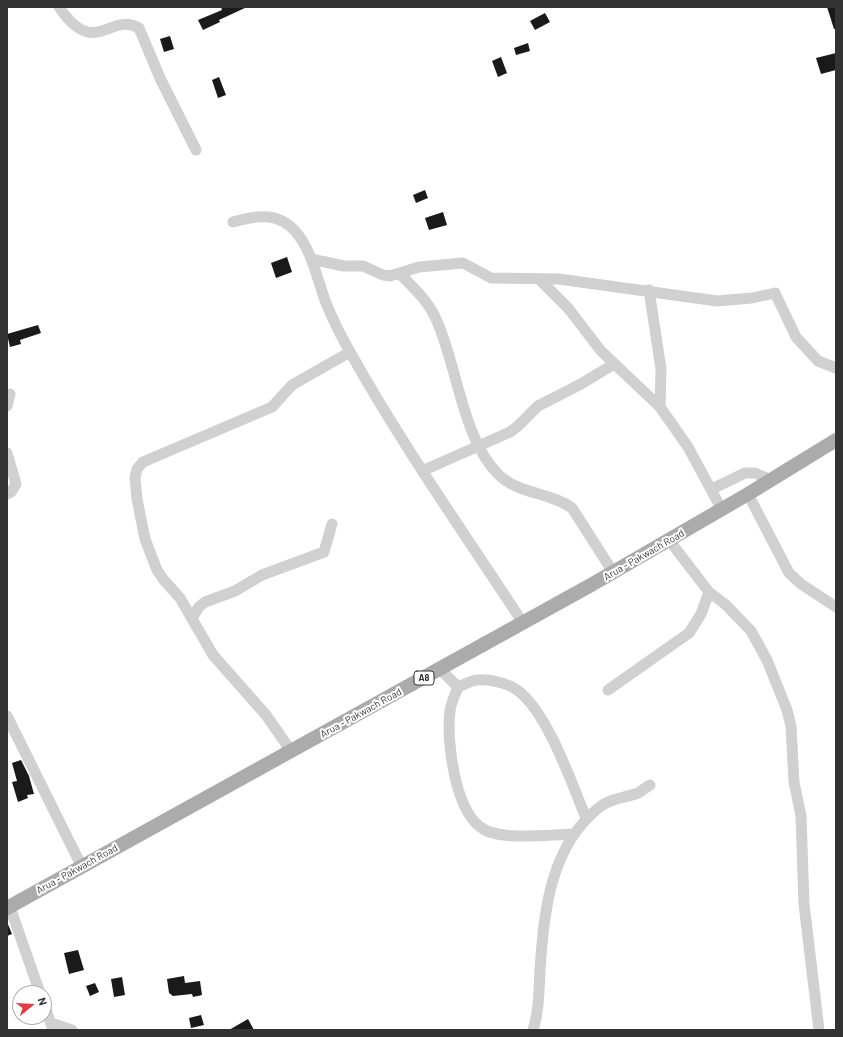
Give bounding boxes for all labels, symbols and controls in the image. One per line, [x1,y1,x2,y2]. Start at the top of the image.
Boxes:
street label: Arua - Pakwach Road [602,527,686,583]
road number: A8 [414,671,434,685]
street label: Arua - Pakwach Road [318,686,404,740]
street label: Arua - Pakwach Road [34,842,120,896]
north arrow [12,985,52,1025]
text: N [36,996,50,1007]

